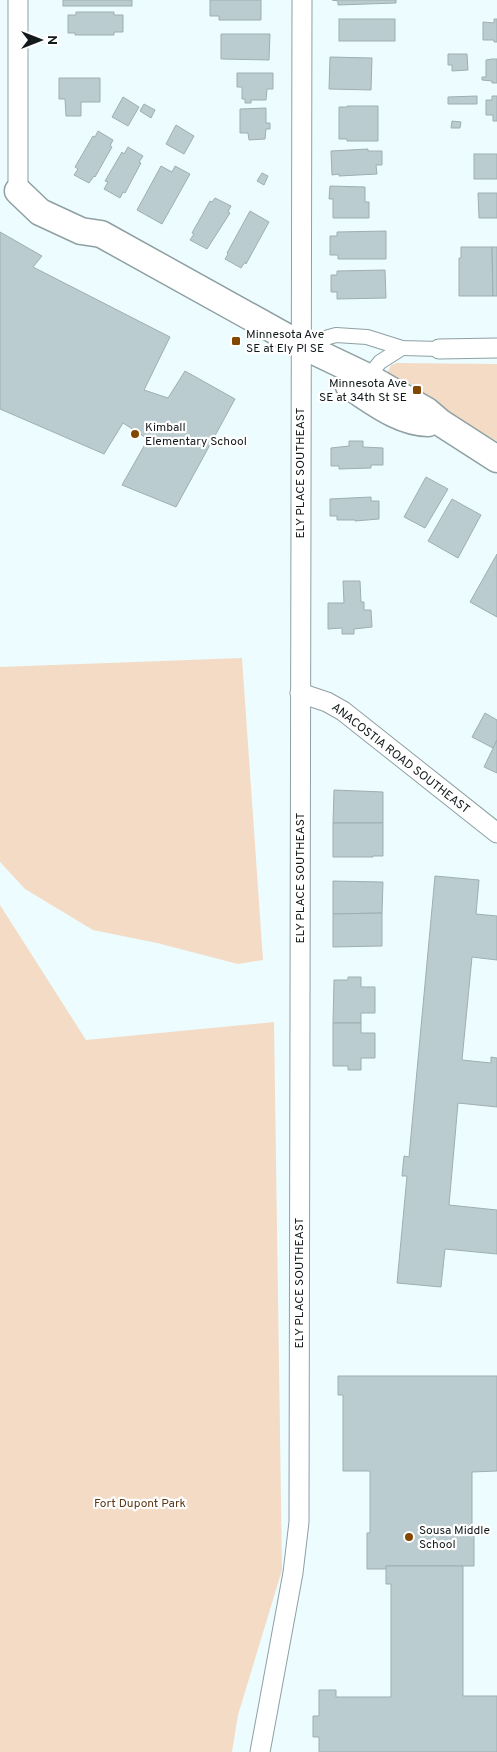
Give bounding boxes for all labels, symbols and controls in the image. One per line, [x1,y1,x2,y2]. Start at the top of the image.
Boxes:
north arrow [15,15,65,65]
text: N [43,35,60,45]
place label: Minnesota Ave SE at Ely Pl SE [246,327,324,357]
marker: Minnesota Ave SE at Ely Pl SE [230,335,242,347]
place label: Minnesota Ave SE at 34th St SE [319,376,407,406]
marker: Minnesota Ave SE at 34th St SE [411,384,423,396]
street label: ELY PLACE SOUTHEAST [293,407,309,539]
place label: Kimball Elementary School [145,420,247,450]
marker: Kimball Elementary School [129,428,141,440]
street label: ANACOSTIA ROAD SOUTHEAST [328,700,473,818]
street label: ELY PLACE SOUTHEAST [293,812,309,944]
street label: ELY PLACE SOUTHEAST [292,1217,308,1349]
park label: Fort Dupont Park [94,1496,186,1512]
place label: Sousa Middle School [419,1523,490,1553]
marker: Sousa Middle School [403,1531,415,1543]

